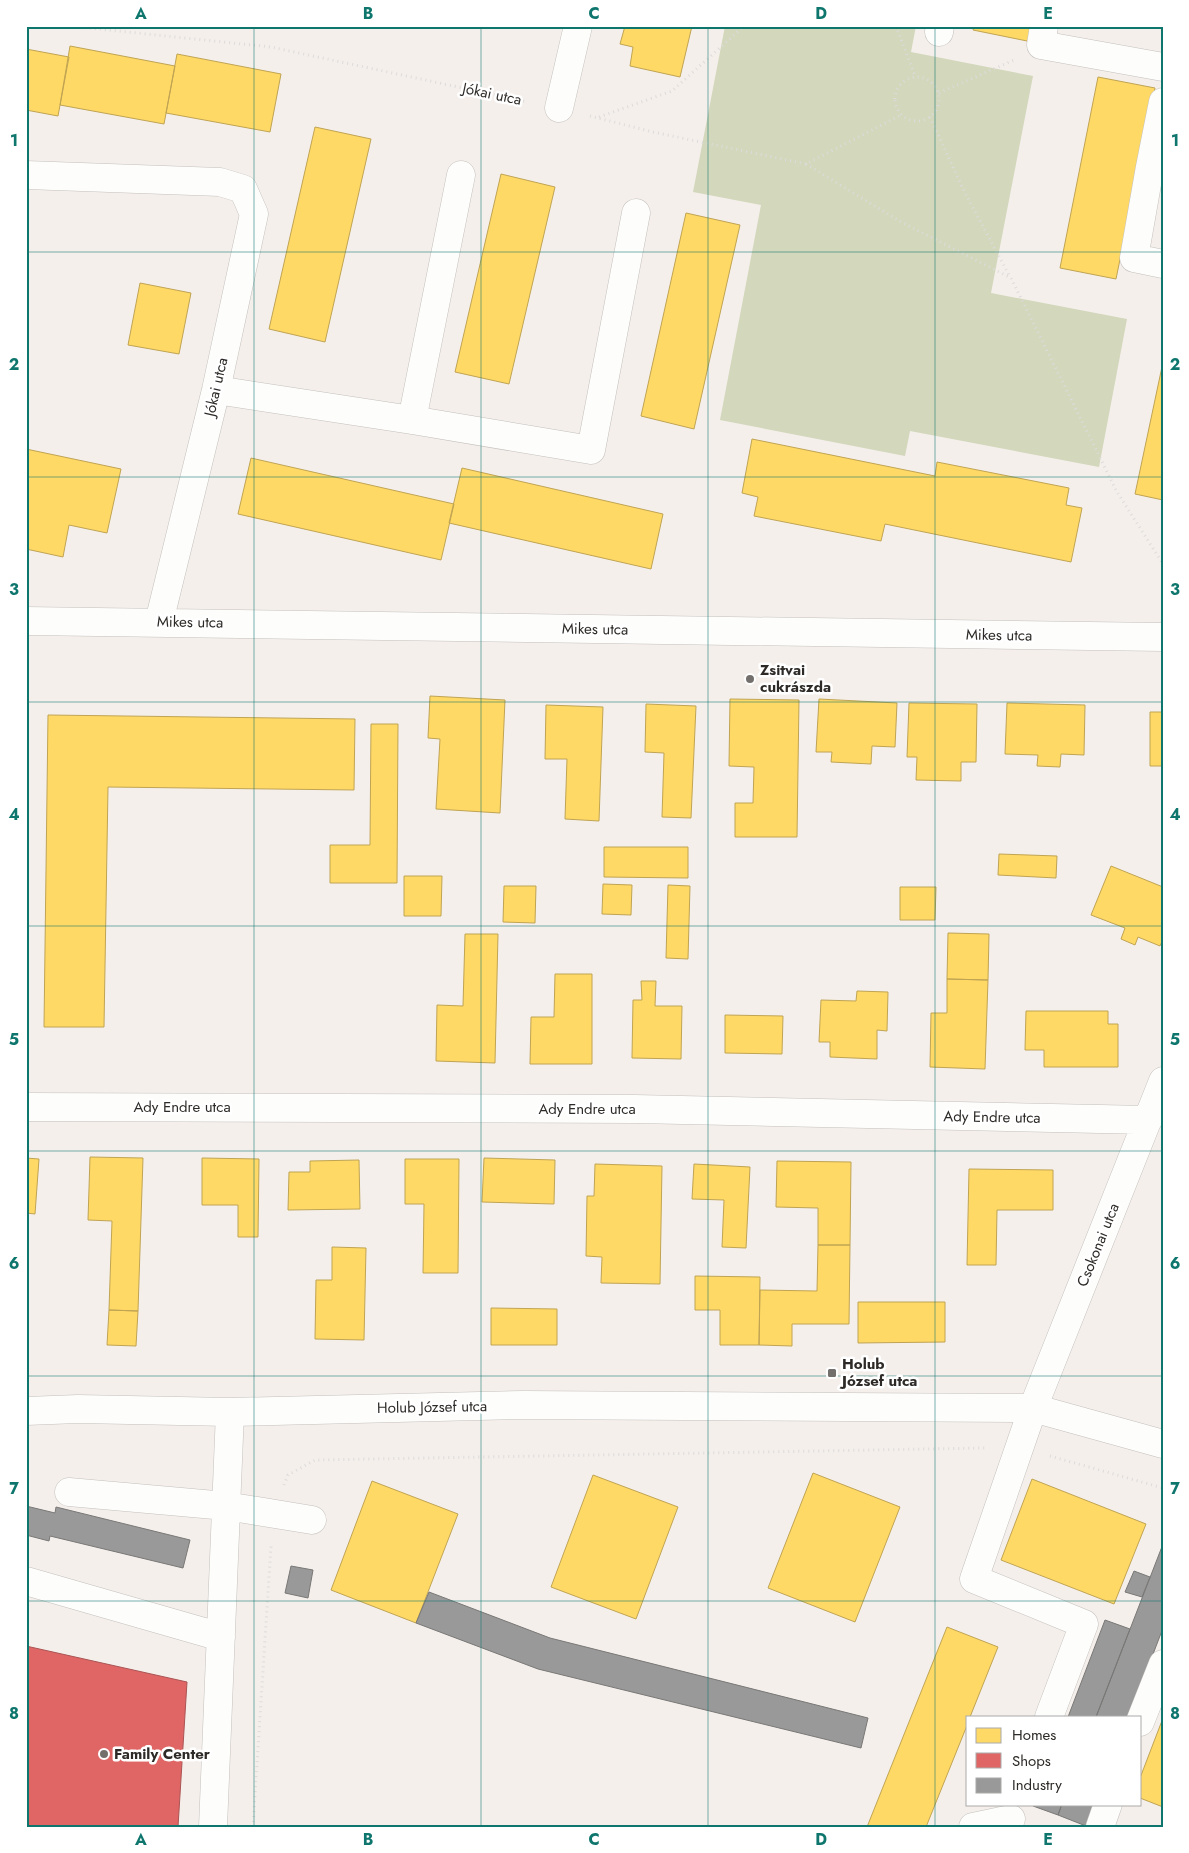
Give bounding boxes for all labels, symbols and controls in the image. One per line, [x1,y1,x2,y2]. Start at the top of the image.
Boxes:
text: A [134,2,147,25]
text: B [363,2,373,25]
text: C [588,2,600,25]
text: D [815,2,827,25]
text: E [1043,2,1053,25]
street label: Jókai utca [458,77,524,111]
text: 1 [10,129,18,152]
text: 1 [1171,129,1179,152]
text: 2 [9,353,19,376]
text: 2 [1170,353,1180,376]
street label: Jókai utca [198,355,233,421]
text: 3 [9,578,19,601]
text: 3 [1170,578,1180,601]
street label: Mikes utca [157,610,223,634]
street label: Mikes utca [562,617,628,641]
street label: Mikes utca [966,623,1032,647]
place label: Zsitvai cukrászda [760,659,831,698]
marker: Zsitvai cukrászda [744,673,756,685]
text: 4 [8,803,20,826]
text: 4 [1169,803,1181,826]
text: 5 [9,1028,19,1051]
text: 5 [1170,1028,1180,1051]
street label: Ady Endre utca [133,1096,231,1118]
street label: Ady Endre utca [538,1098,636,1120]
street label: Ady Endre utca [943,1105,1041,1129]
street label: Csokonai utca [1071,1200,1125,1290]
text: 6 [9,1252,19,1275]
text: 6 [1170,1252,1180,1275]
place label: Holub József utca [839,1353,917,1392]
marker: Holub József utca [826,1367,838,1379]
street label: Holub József utca [377,1395,487,1419]
text: 7 [9,1477,19,1500]
text: 7 [1170,1477,1180,1500]
text: 8 [9,1702,19,1725]
text: 8 [1170,1702,1180,1725]
legend [966,1716,1142,1806]
text: Homes [1012,1724,1056,1746]
place label: Family Center [114,1743,211,1765]
marker: Family Center [98,1748,110,1760]
text: Shops [1012,1750,1051,1772]
text: Industry [1012,1774,1062,1796]
text: A [134,1828,147,1851]
text: B [363,1828,373,1851]
text: C [588,1828,600,1851]
text: D [815,1828,827,1851]
text: E [1043,1828,1053,1851]

